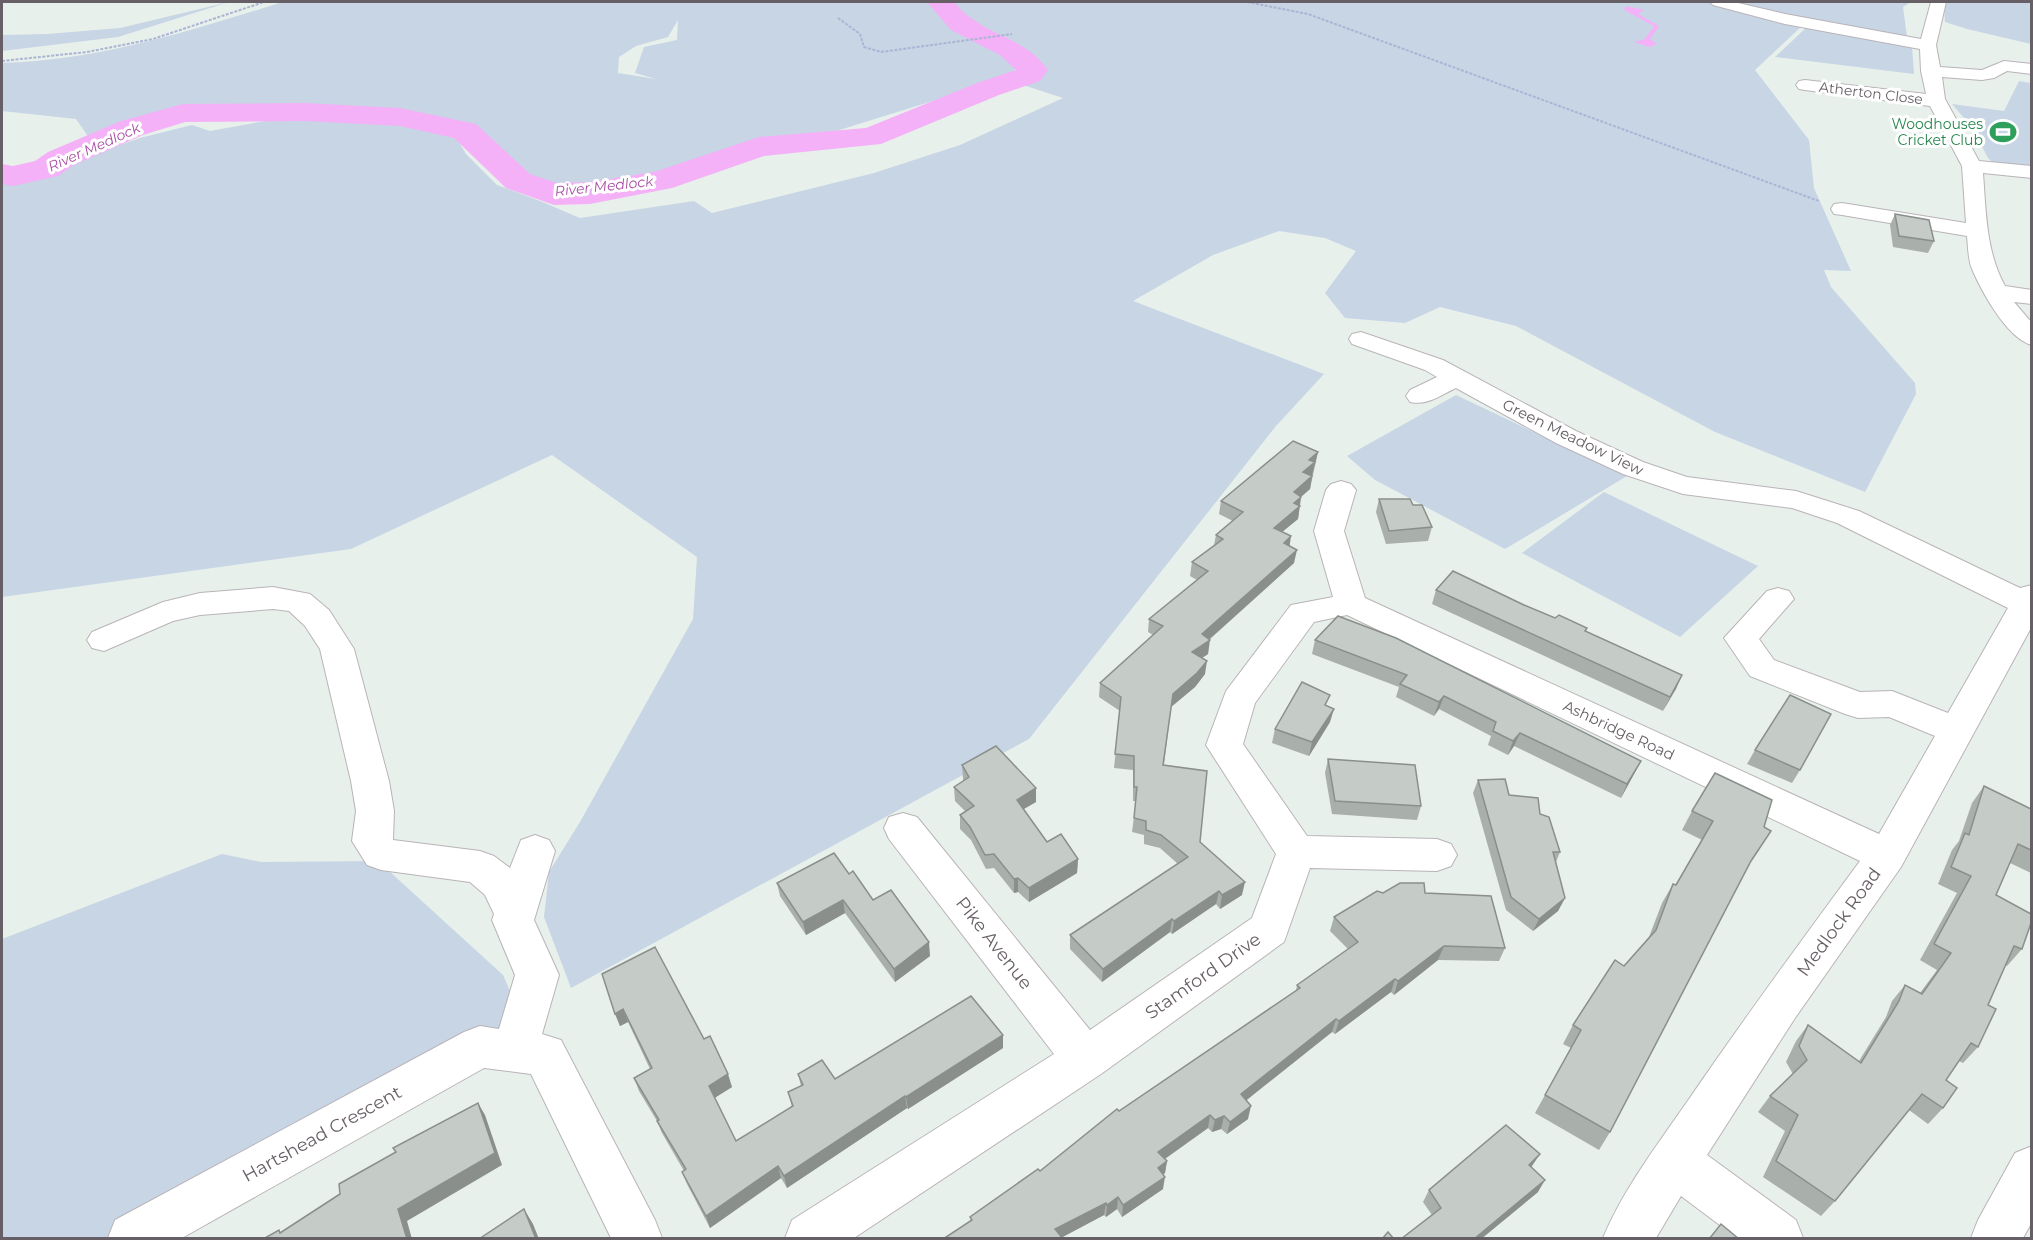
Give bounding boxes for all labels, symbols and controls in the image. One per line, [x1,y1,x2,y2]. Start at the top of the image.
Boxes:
street label: Atherton Close [1818,78,1924,108]
place label: Woodhouses Cricket Club [1891,115,1983,149]
sports icon: Woodhouses Cricket Club [1988,117,2018,147]
water label: River Medlock [45,118,143,175]
water label: River Medlock [554,172,655,200]
street label: Green Meadow View [1499,395,1647,480]
street label: Ashbridge Road [1560,696,1678,764]
street label: Medlock Road [1792,863,1886,981]
street label: Pike Avenue [951,892,1037,994]
street label: Stamford Drive [1141,928,1265,1024]
street label: Hartshead Crescent [238,1081,406,1187]

